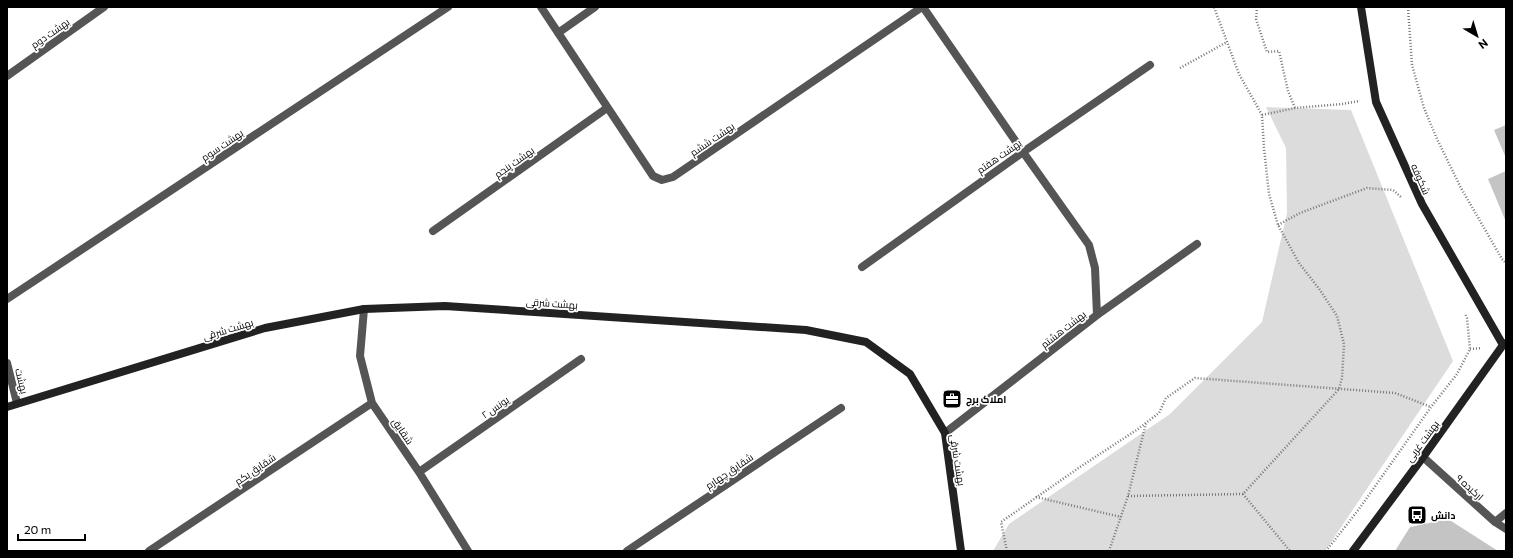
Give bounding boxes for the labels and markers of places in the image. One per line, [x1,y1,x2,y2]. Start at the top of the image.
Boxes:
office icon: املاک برج [941,388,963,410]
place label: املاک برج [966,393,1006,407]
bus stop icon: دانش [1406,504,1428,526]
place label: دانش [1431,509,1455,522]

